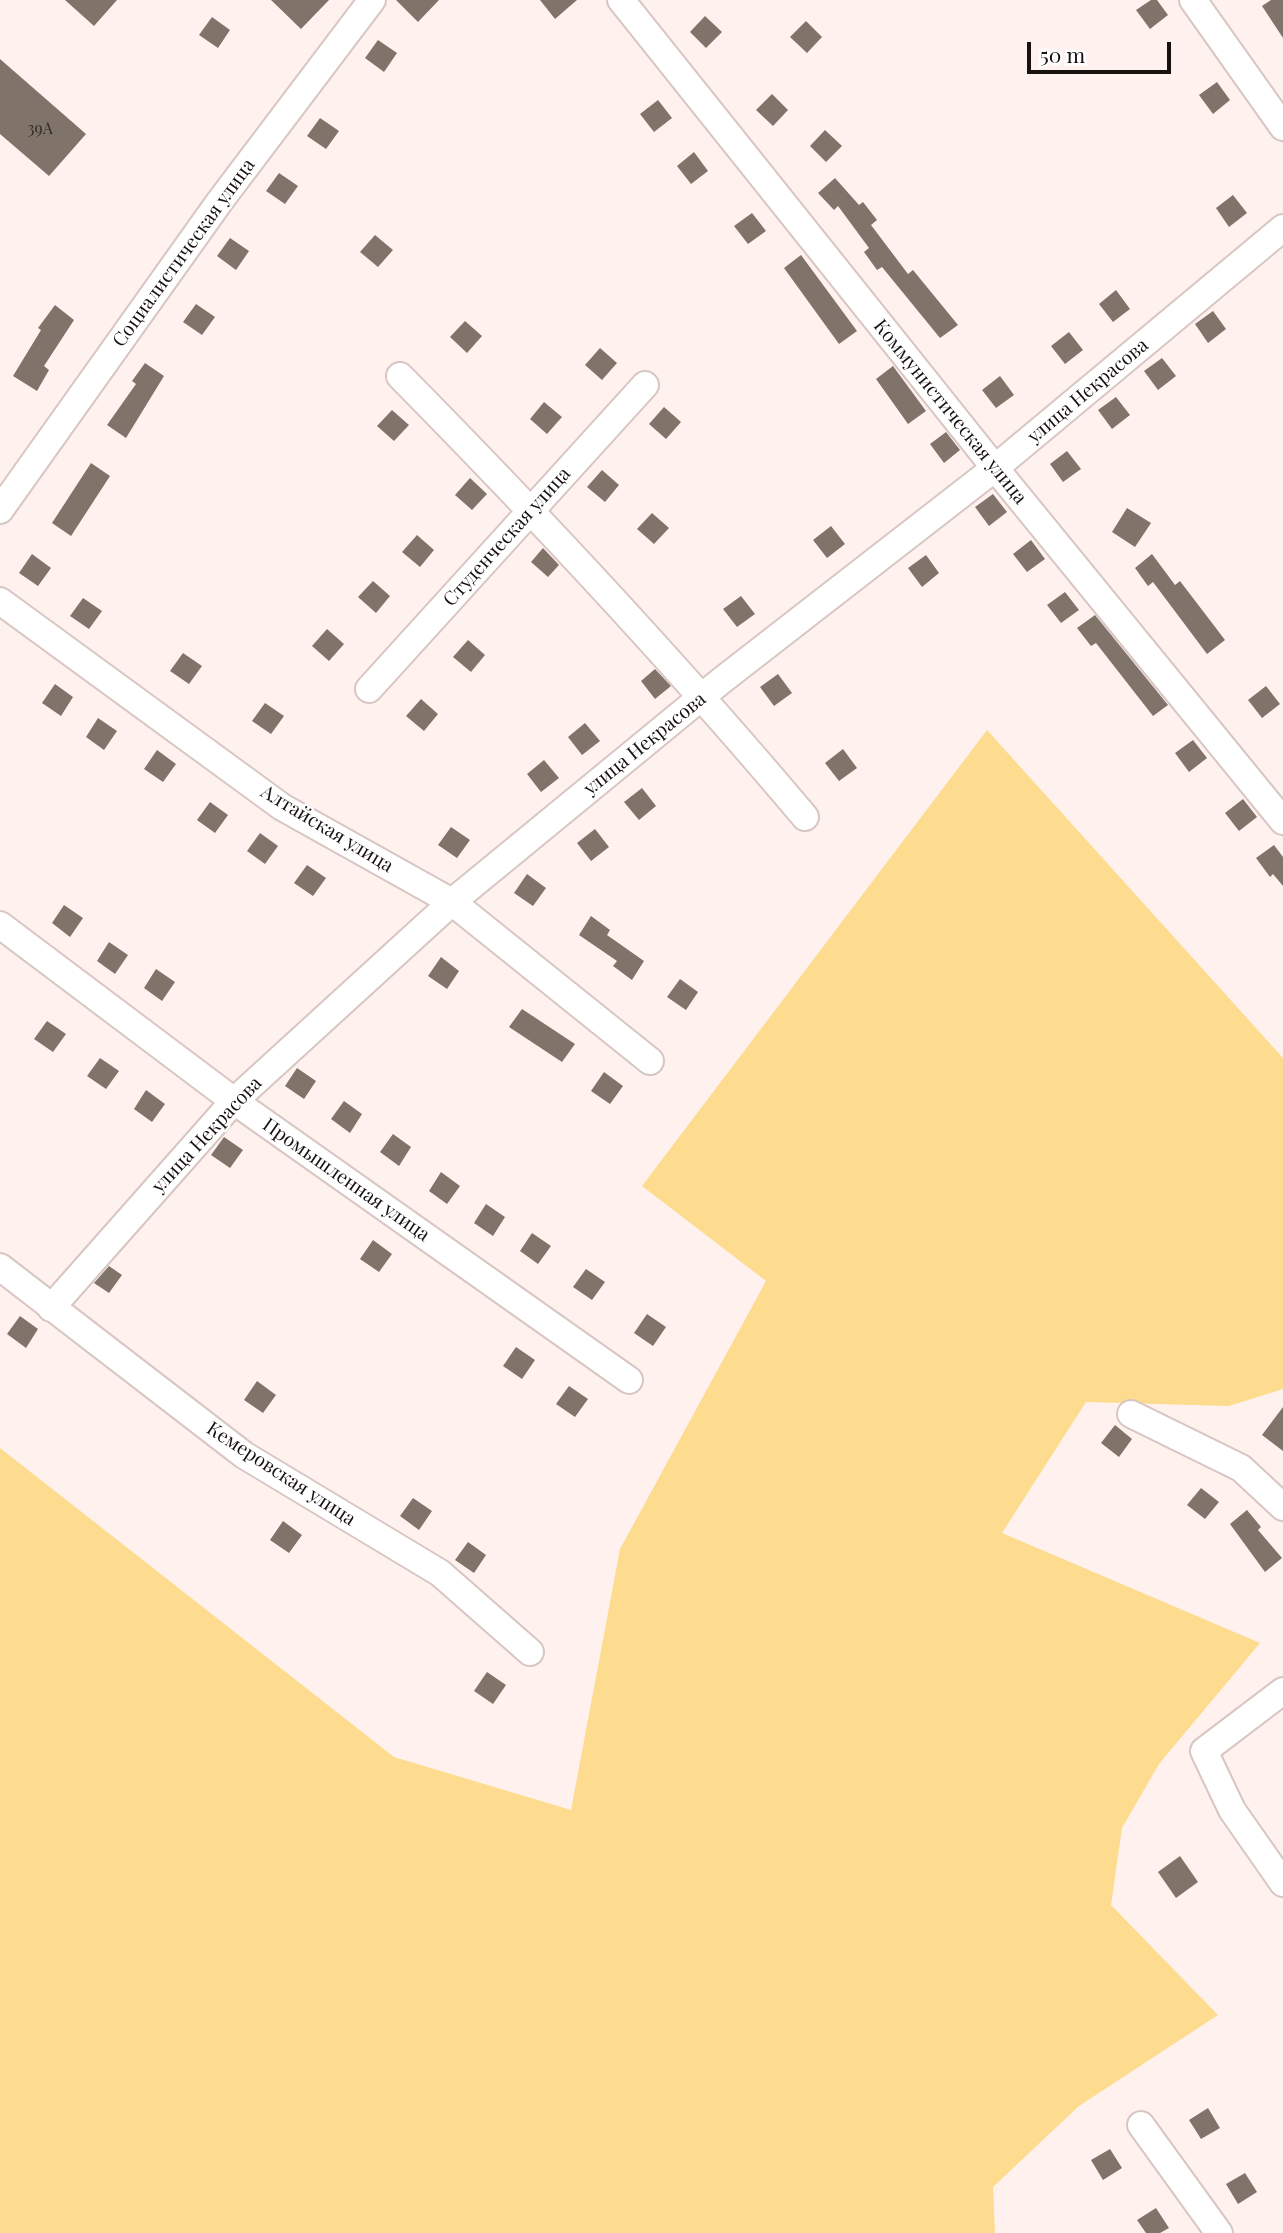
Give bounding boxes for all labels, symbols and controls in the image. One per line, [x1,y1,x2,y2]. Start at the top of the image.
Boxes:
scale bar [1031,28,1174,72]
text: 50 m [1040,40,1085,68]
house number: 39А [27,119,53,139]
street label: Социалистическая улица [108,155,260,351]
street label: Коммунистическая улица [868,315,1032,509]
street label: улица Некрасова [1023,334,1153,448]
street label: Студенческая улица [439,463,575,611]
street label: улица Некрасова [579,688,711,800]
street label: Алтайская улица [257,781,397,877]
street label: улица Некрасова [147,1072,267,1198]
street label: Промышленная улица [258,1114,434,1246]
street label: Кемеровская улица [202,1417,360,1531]

